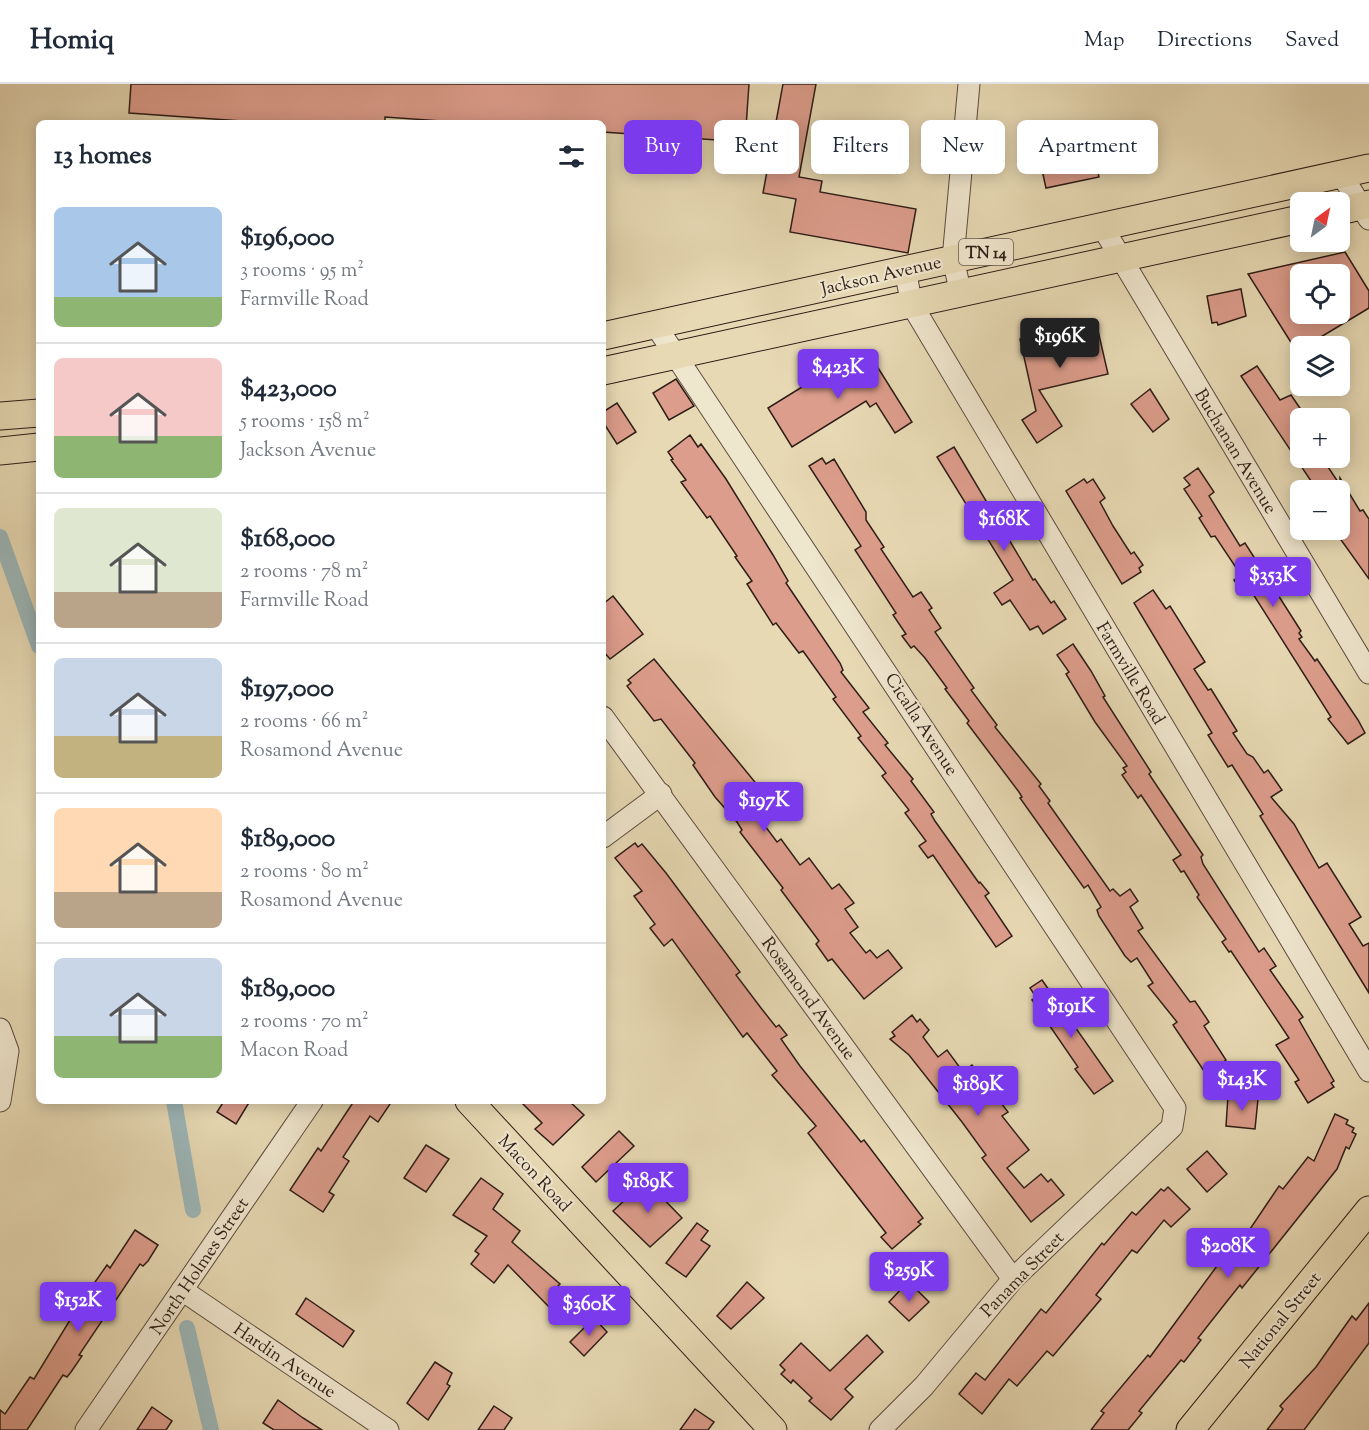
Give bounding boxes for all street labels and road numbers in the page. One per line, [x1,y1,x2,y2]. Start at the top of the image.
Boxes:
road number: TN 14 [959,239,1013,265]
street label: Jackson Avenue [818,250,944,304]
street label: Buchanan Avenue [1187,384,1282,520]
street label: Farmville Road [1088,618,1170,730]
street label: Cicalla Avenue [877,669,963,782]
street label: Rosamond Avenue [754,932,861,1066]
street label: Macon Road [491,1130,576,1219]
street label: North Holmes Street [145,1193,256,1341]
street label: Panama Street [976,1227,1071,1324]
street label: National Street [1234,1267,1329,1375]
street label: Hardin Avenue [227,1318,340,1406]

